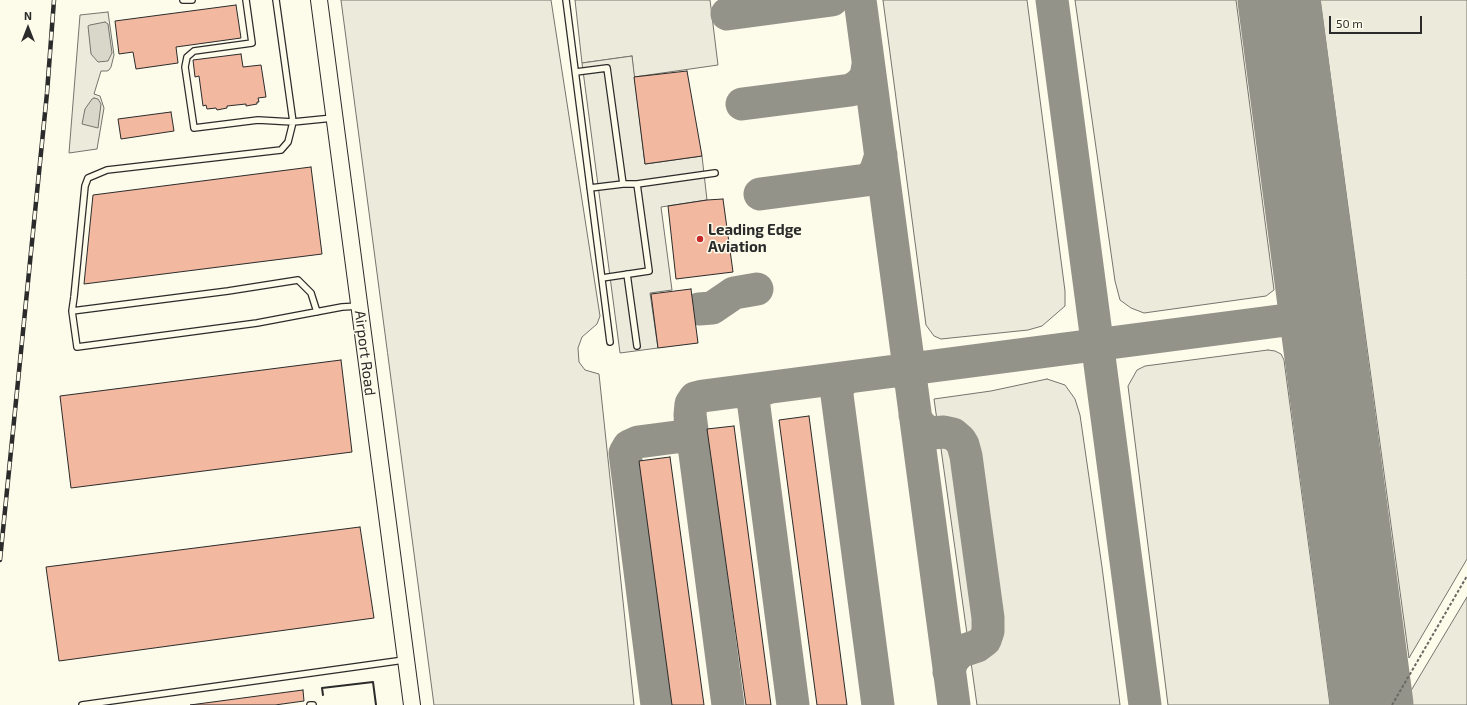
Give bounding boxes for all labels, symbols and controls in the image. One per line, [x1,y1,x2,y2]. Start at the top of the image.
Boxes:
north arrow [8,8,48,48]
scale bar [1331,8,1424,34]
text: N [24,9,32,22]
text: 50 m [1336,16,1363,30]
place label: Leading Edge Aviation [708,221,802,256]
marker: Leading Edge Aviation [695,234,705,244]
street label: Airport Road [351,309,379,397]

